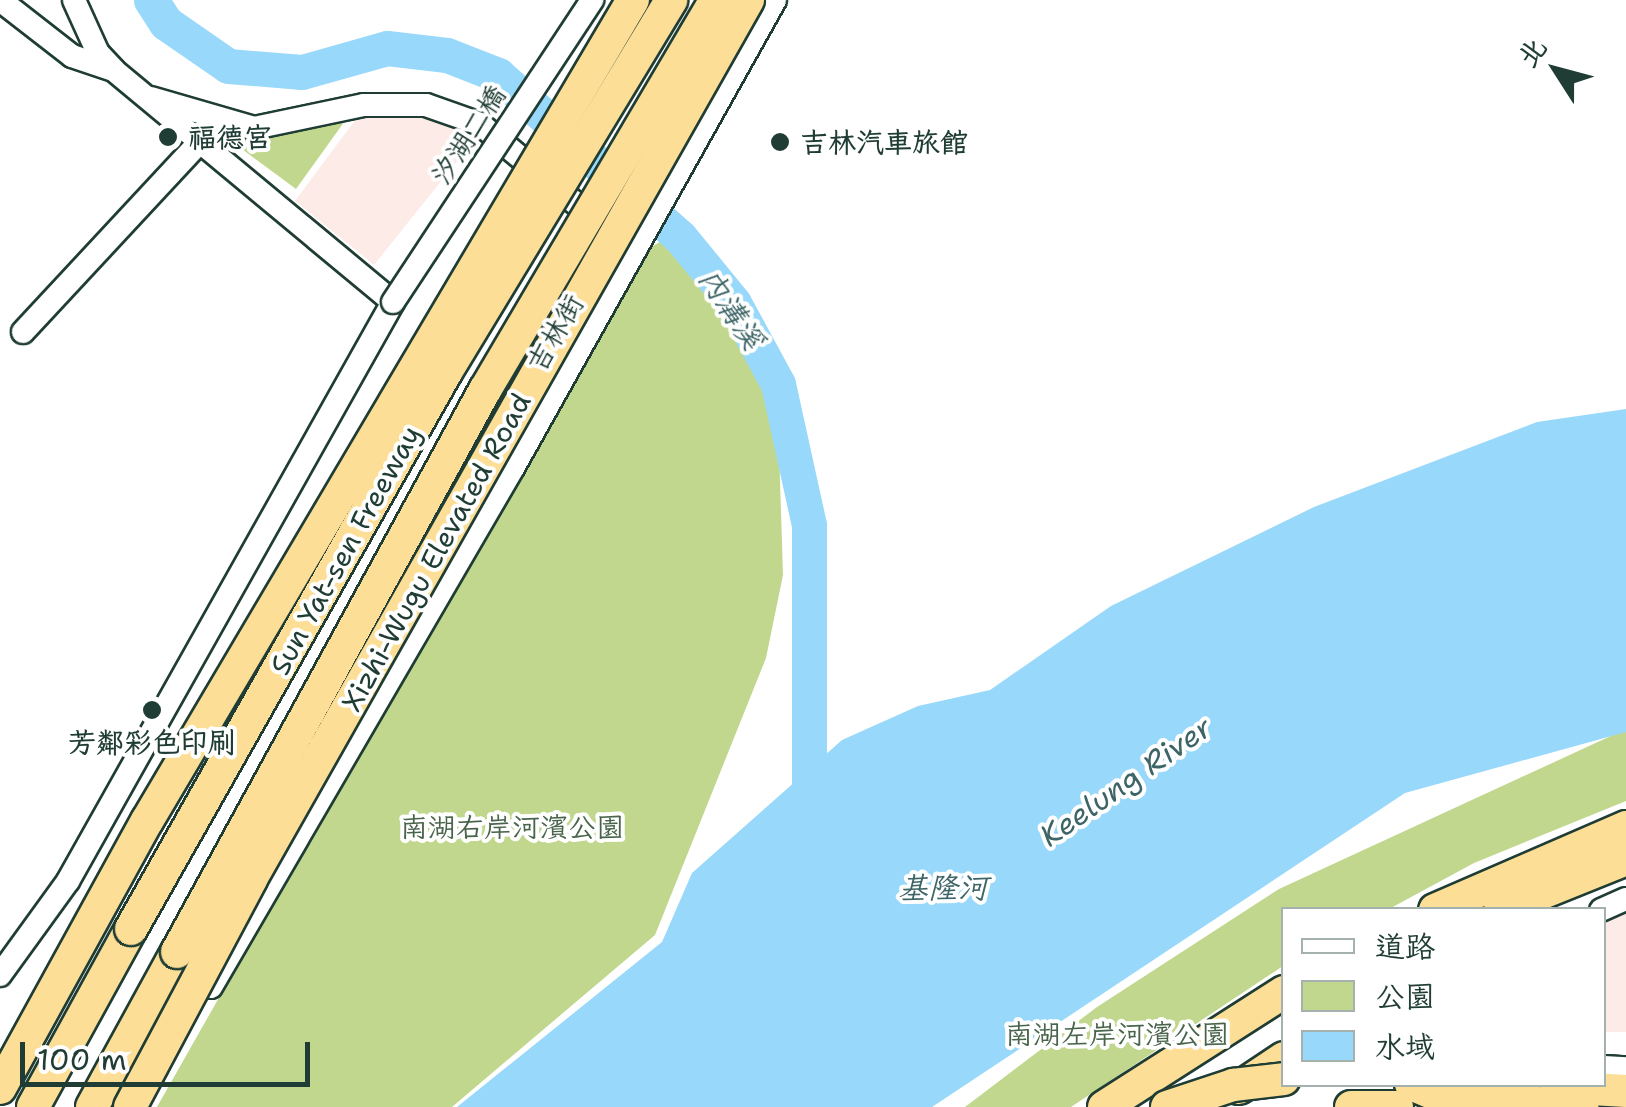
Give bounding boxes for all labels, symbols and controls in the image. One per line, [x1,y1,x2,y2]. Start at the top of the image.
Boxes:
north arrow [1506,20,1606,120]
text: 北 [1508,30,1555,75]
street label: 汐湖二橋 [423,79,513,191]
place label: 福德宮 [188,120,272,154]
place label: 吉林汽車旅館 [800,125,968,159]
marker: 福德宮 [157,126,179,148]
marker: 吉林汽車旅館 [769,131,791,153]
water label: 內溝溪 [691,262,771,356]
street label: 吉林街 [519,288,591,378]
street label: Xizhi-Wugu Elevated Road [334,387,538,717]
street label: Sun Yat-sen Freeway [263,420,427,680]
marker: 芳鄰彩色印刷 [141,699,163,721]
water label: Keelung River [1033,710,1219,854]
place label: 芳鄰彩色印刷 [68,725,236,759]
park label: 南湖右岸河濱公園 [400,810,624,844]
water label: 基隆河 [898,870,988,906]
legend [1281,907,1606,1087]
text: 道路 [1375,926,1435,967]
text: 公園 [1375,976,1435,1017]
park label: 南湖左岸河濱公園 [1005,1017,1229,1051]
scale bar [25,1022,315,1084]
text: 水域 [1375,1026,1435,1067]
text: 100 m [37,1039,127,1080]

